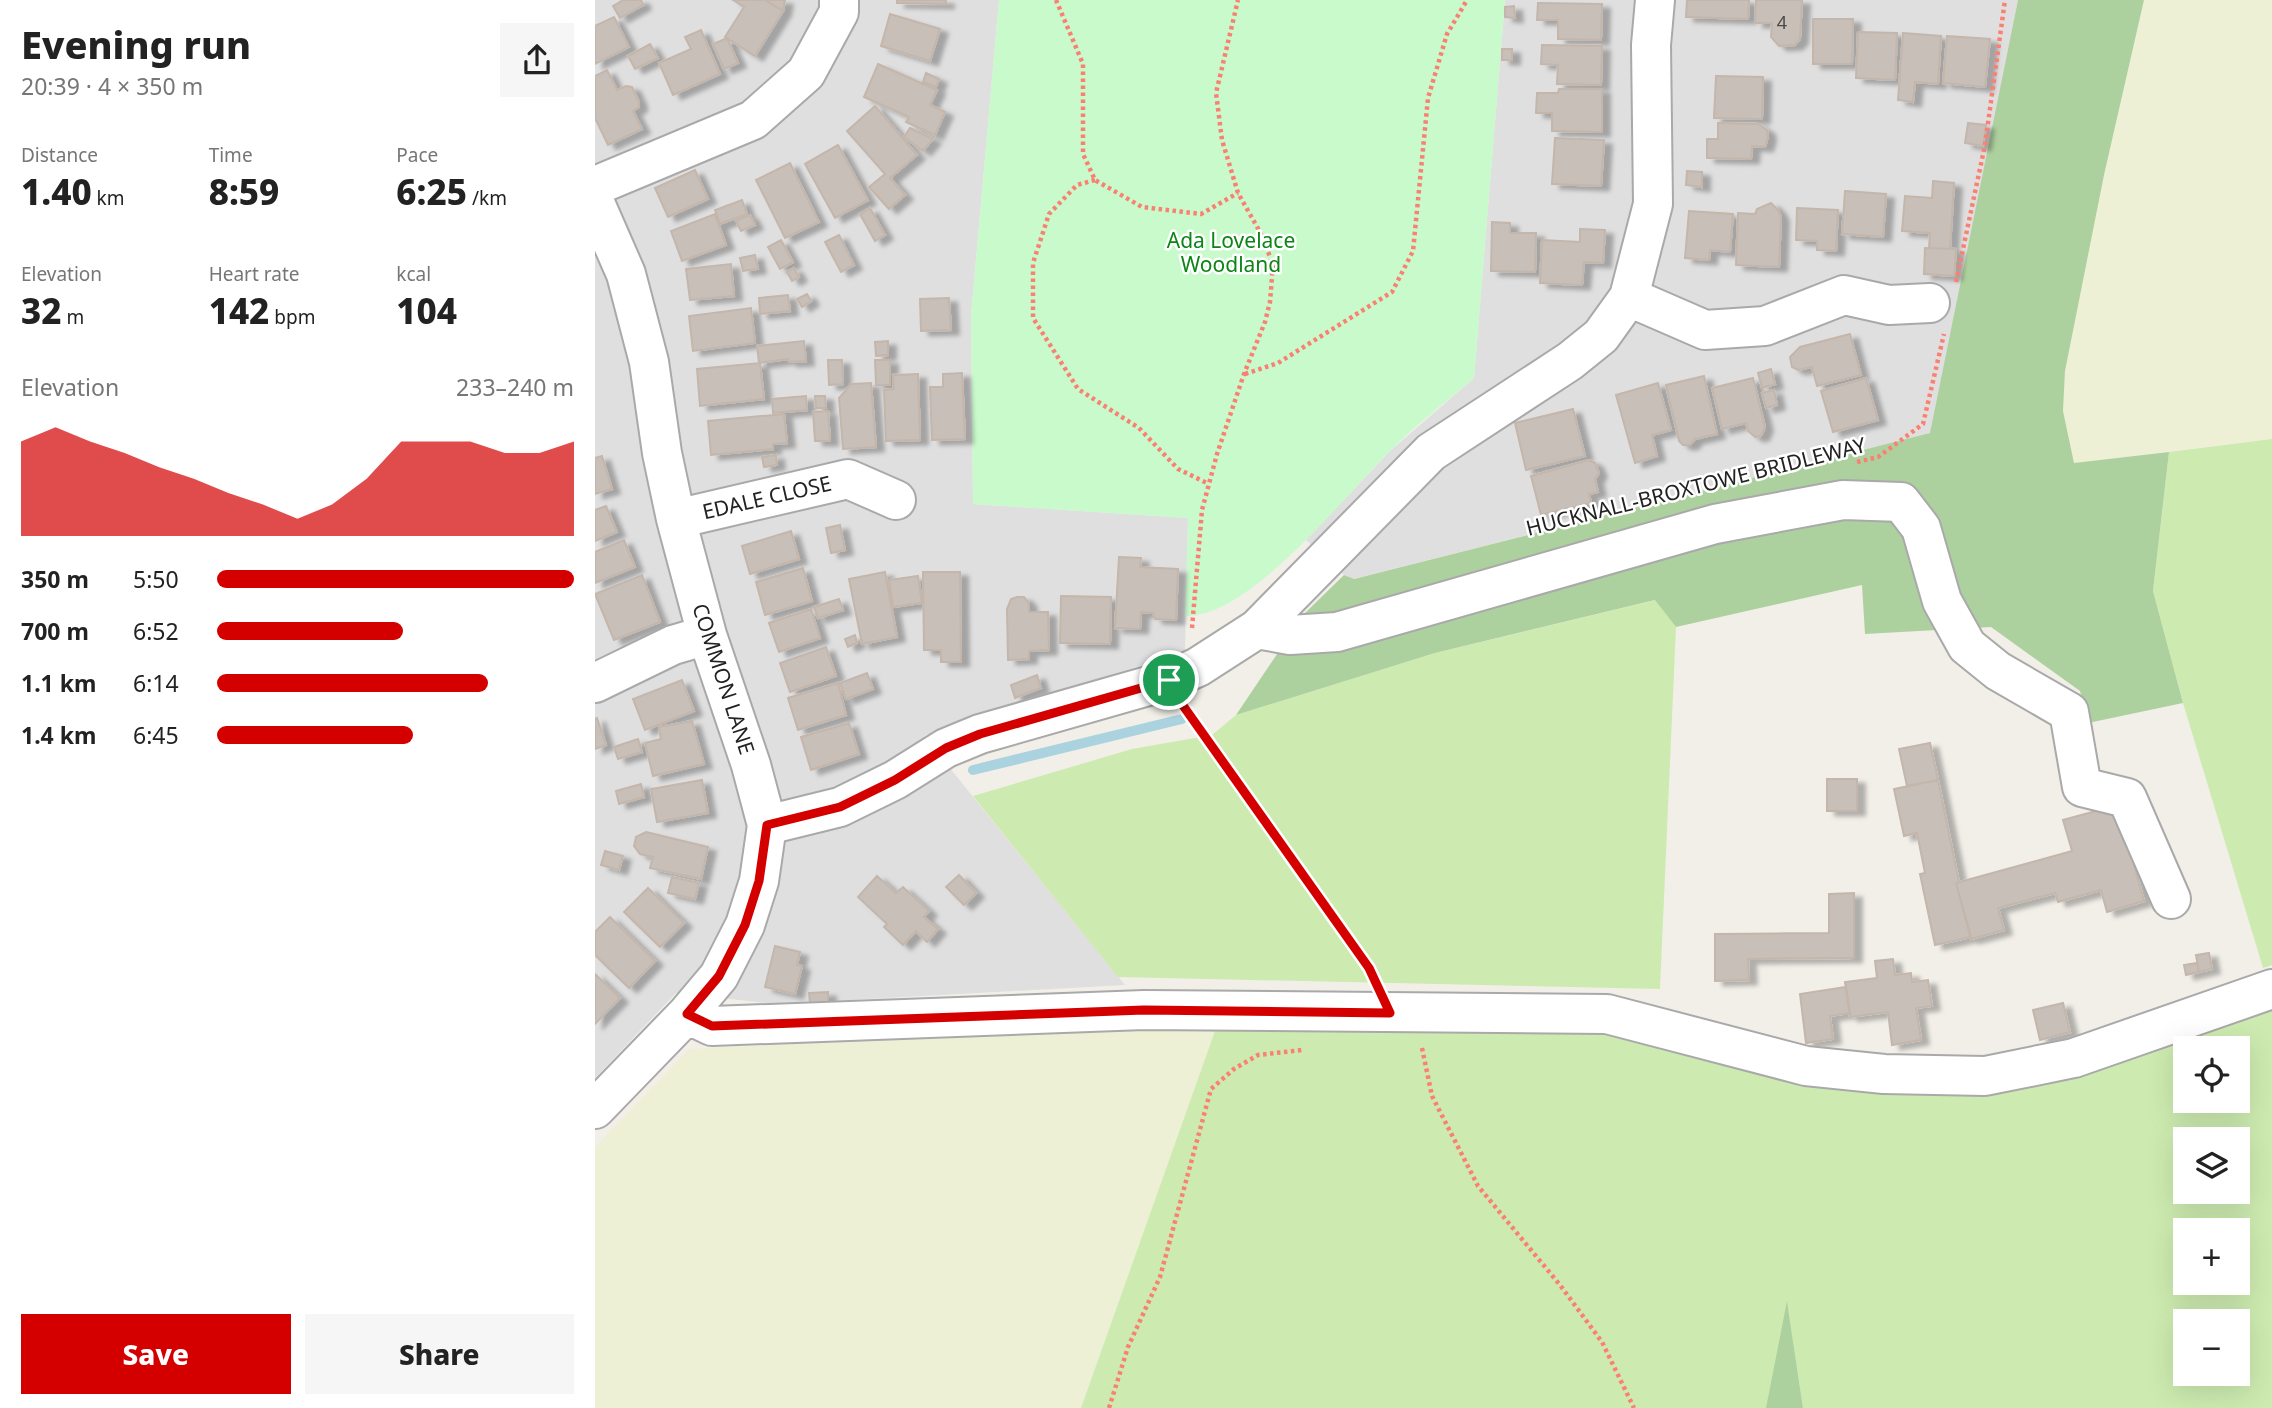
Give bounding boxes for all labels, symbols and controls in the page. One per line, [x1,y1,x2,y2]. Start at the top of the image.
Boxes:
house number: 4 [1777,10,1787,34]
text: Evening run [21,18,251,70]
button: share [500,23,574,97]
text: 20:39 · 4 × 350 m [21,70,203,102]
text: Distance [21,142,98,168]
text: Time [209,142,253,168]
text: Pace [396,142,438,168]
text: 1.40 [21,168,92,215]
text: 8:59 [209,168,279,215]
text: 6:25 [396,168,467,215]
text: km [92,185,125,211]
text: /km [467,185,507,211]
park label: Ada Lovelace Woodland [1167,226,1295,278]
text: Elevation [21,261,102,287]
text: Heart rate [209,261,299,287]
text: kcal [396,261,431,287]
text: 32 [21,287,61,334]
text: 142 [209,287,269,334]
text: 104 [396,287,457,334]
text: m [61,304,84,330]
text: bpm [269,304,315,330]
text: Elevation [21,371,119,403]
text: 233–240 m [456,371,574,403]
street label: HUCKNALL-BROXTOWE BRIDLEWAY [1523,430,1869,542]
street label: EDALE CLOSE [700,469,834,525]
text: 350 m [21,563,89,595]
text: 5:50 [133,563,179,595]
street label: COMMON LANE [686,600,762,758]
text: 700 m [21,615,89,647]
text: 6:52 [133,615,179,647]
pin [1139,650,1199,710]
icon: arrive [1150,661,1188,699]
text: 1.1 km [21,667,96,699]
text: 6:14 [133,667,179,699]
text: 1.4 km [21,719,96,751]
text: 6:45 [133,719,179,751]
map controls [2173,1036,2250,1386]
button: locate [2173,1036,2250,1113]
button: layers [2173,1127,2250,1204]
button: + [2173,1218,2250,1295]
button: − [2173,1309,2250,1386]
button: Save [21,1314,291,1394]
button: Share [305,1314,574,1394]

